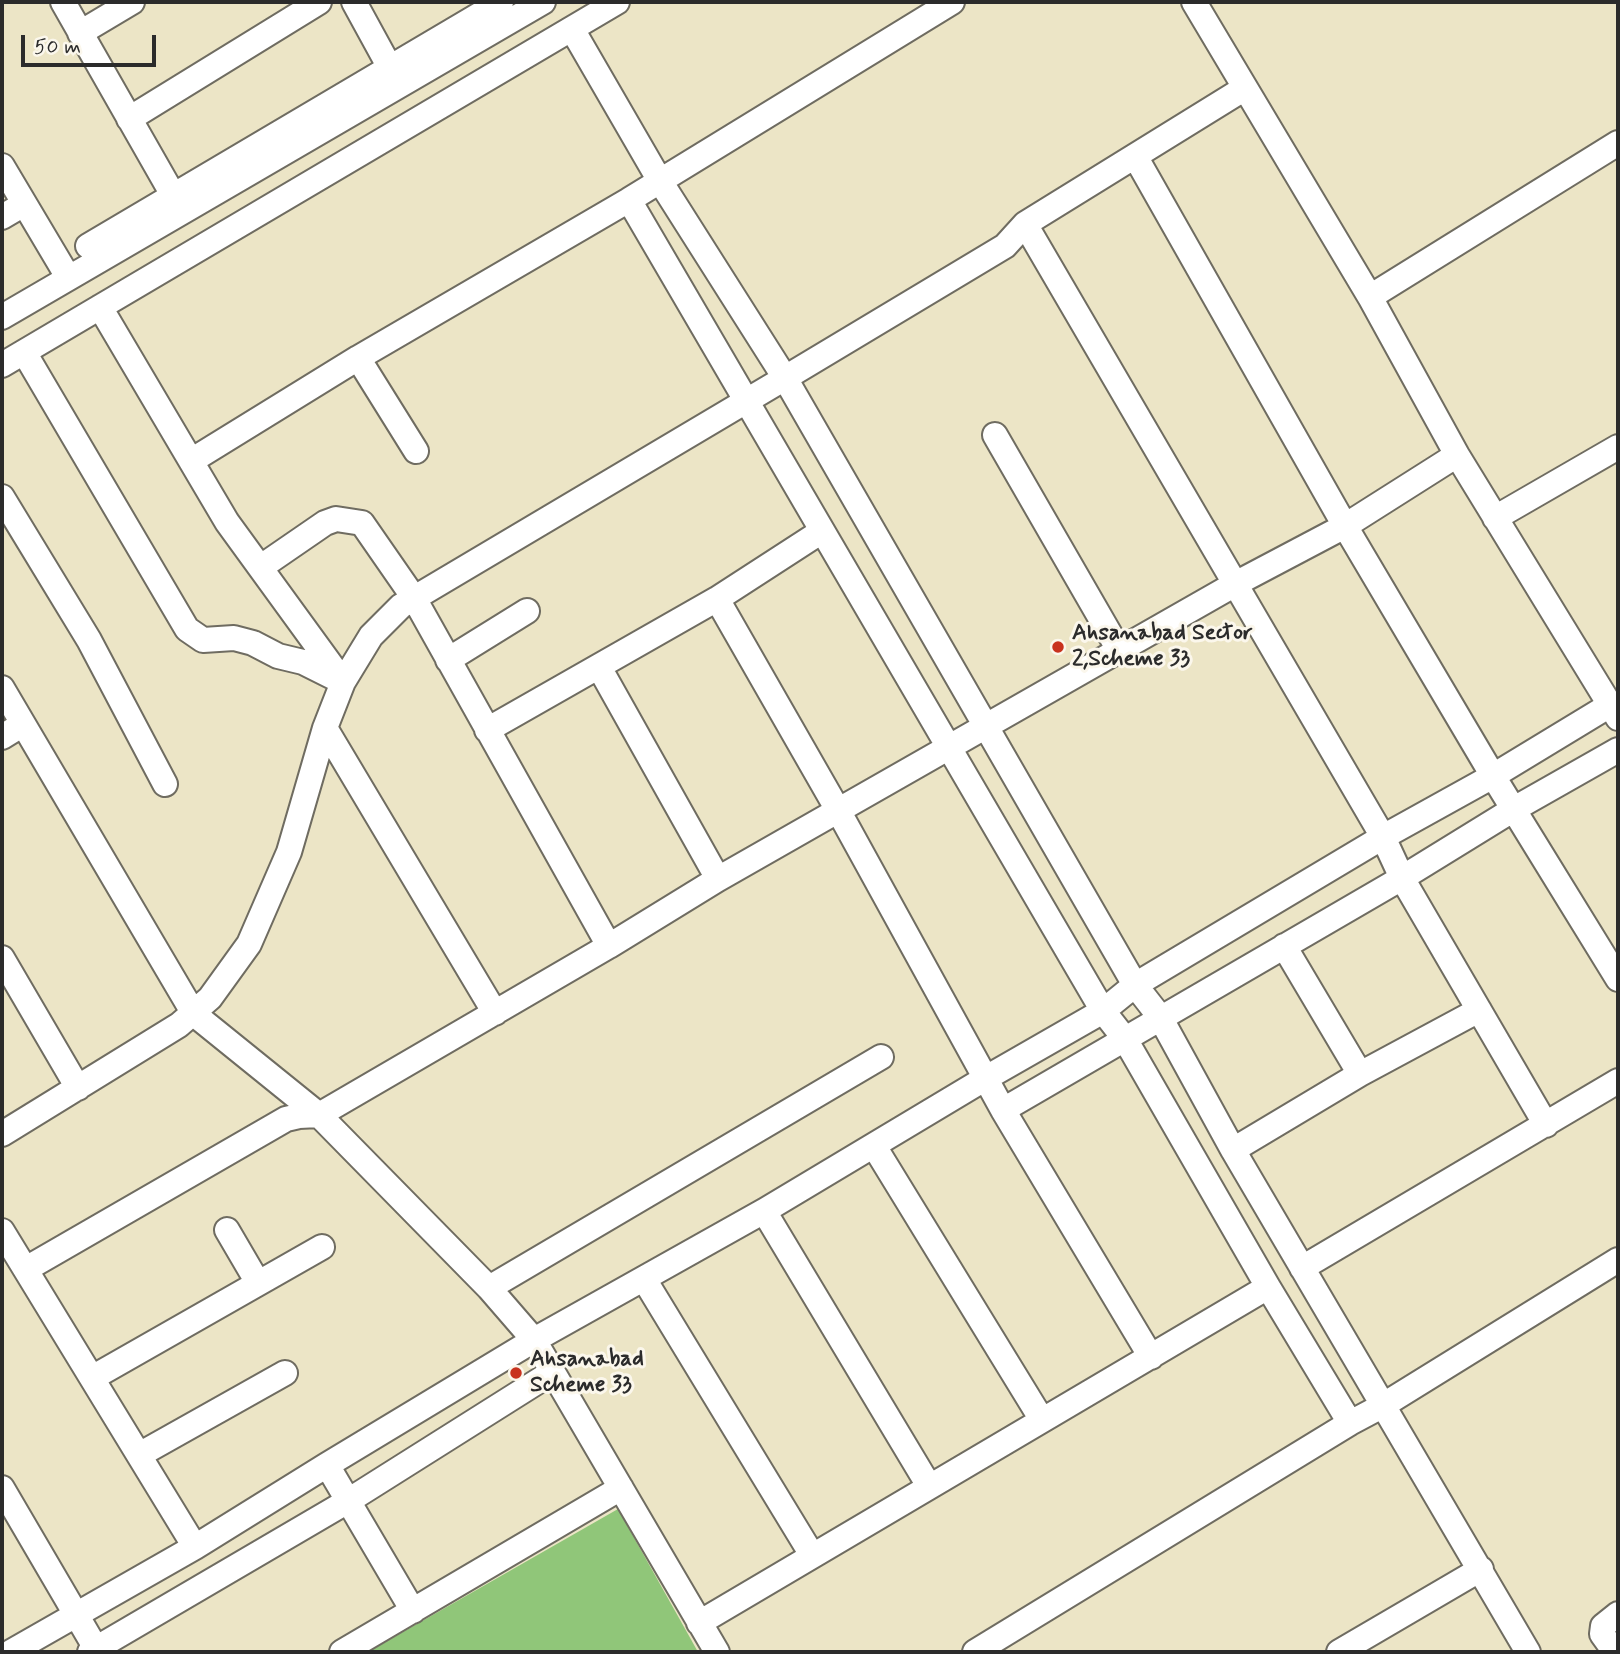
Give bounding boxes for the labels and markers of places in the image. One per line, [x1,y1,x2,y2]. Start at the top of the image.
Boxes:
place label: Ahsanabad Sector 2,Scheme 33 [1072,620,1253,674]
marker: Ahsanabad Sector 2,Scheme 33 [1050,639,1066,655]
place label: Ahsanabad Scheme 33 [530,1346,644,1400]
marker: Ahsanabad Scheme 33 [508,1365,524,1381]

